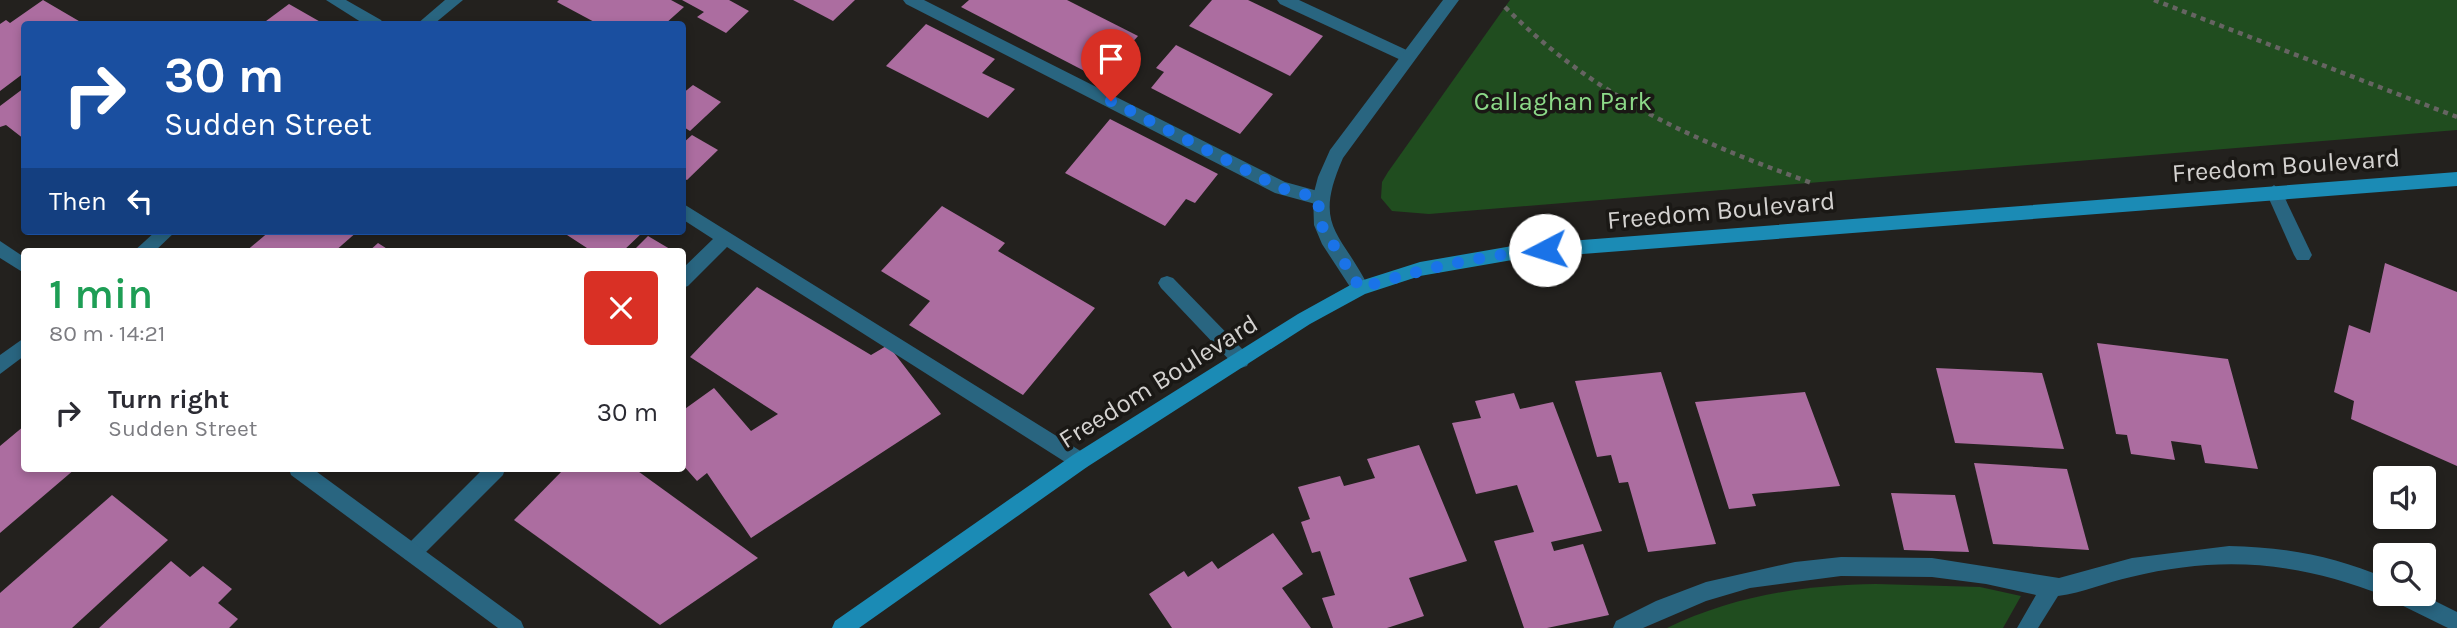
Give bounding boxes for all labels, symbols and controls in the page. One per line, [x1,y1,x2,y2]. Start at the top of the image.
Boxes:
pin [1081,29,1141,101]
icon: arrive [1092,40,1130,78]
text: 30 m [164,47,284,104]
icon: right [49,49,140,140]
park label: Callaghan Park [1474,86,1652,117]
text: Sudden Street [164,106,372,143]
street label: Freedom Boulevard [2171,142,2401,189]
icon: left [121,182,159,220]
street label: Freedom Boulevard [1606,185,1836,236]
text: Then [49,186,107,217]
position arrow [1508,213,1582,287]
text: 1 min [49,269,153,319]
button: close [584,271,658,345]
street label: Freedom Boulevard [1053,308,1263,455]
text: 80 m · 14:21 [49,320,165,347]
text: Turn right [108,384,229,415]
icon: right [49,394,87,432]
text: 30 m [597,397,658,428]
text: Sudden Street [108,415,257,442]
map controls [2373,466,2436,606]
button: sound [2373,466,2436,529]
button: search [2373,543,2436,606]

